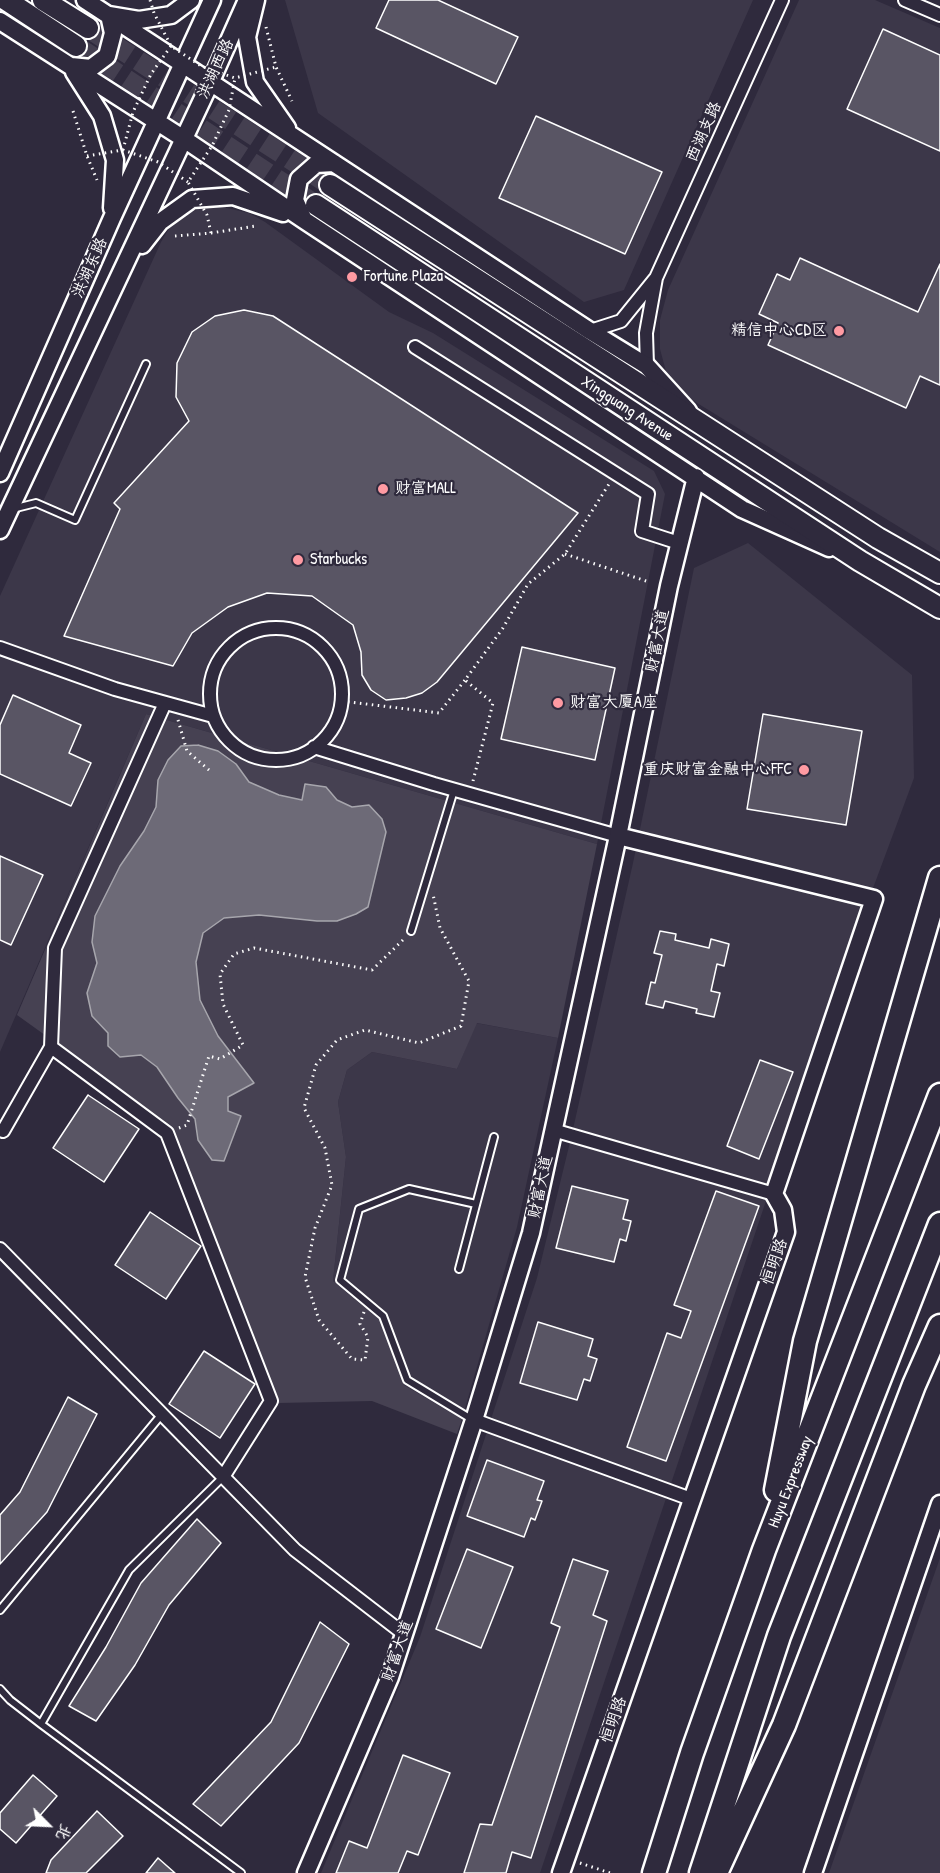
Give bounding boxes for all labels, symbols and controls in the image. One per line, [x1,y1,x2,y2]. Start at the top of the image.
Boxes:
street label: 洪湖西路 [194,36,238,102]
street label: 西湖支路 [682,99,726,165]
street label: 洪湖东路 [68,235,112,301]
place label: Fortune Plaza [364,267,443,287]
marker: Fortune Plaza [345,270,359,284]
place label: 精信中心CD区 [731,321,827,341]
marker: 精信中心CD区 [832,324,846,338]
street label: Xingguang Avenue [577,372,677,446]
place label: 财富MALL [395,479,456,499]
marker: 财富MALL [376,482,390,496]
place label: Starbucks [310,550,367,570]
marker: Starbucks [291,553,305,567]
street label: 财富大道 [642,608,674,674]
place label: 财富大厦A座 [570,693,658,713]
marker: 财富大厦A座 [551,696,565,710]
place label: 重庆财富金融中心FFC [643,760,792,780]
marker: 重庆财富金融中心FFC [797,763,811,777]
street label: 财富大道 [525,1154,557,1220]
street label: 恒明路 [758,1236,792,1288]
street label: Huyu Expressway [765,1433,817,1531]
street label: 财富大道 [379,1618,417,1684]
street label: 恒明路 [597,1694,631,1746]
north arrow [18,1795,78,1855]
text: 北 [51,1821,78,1844]

